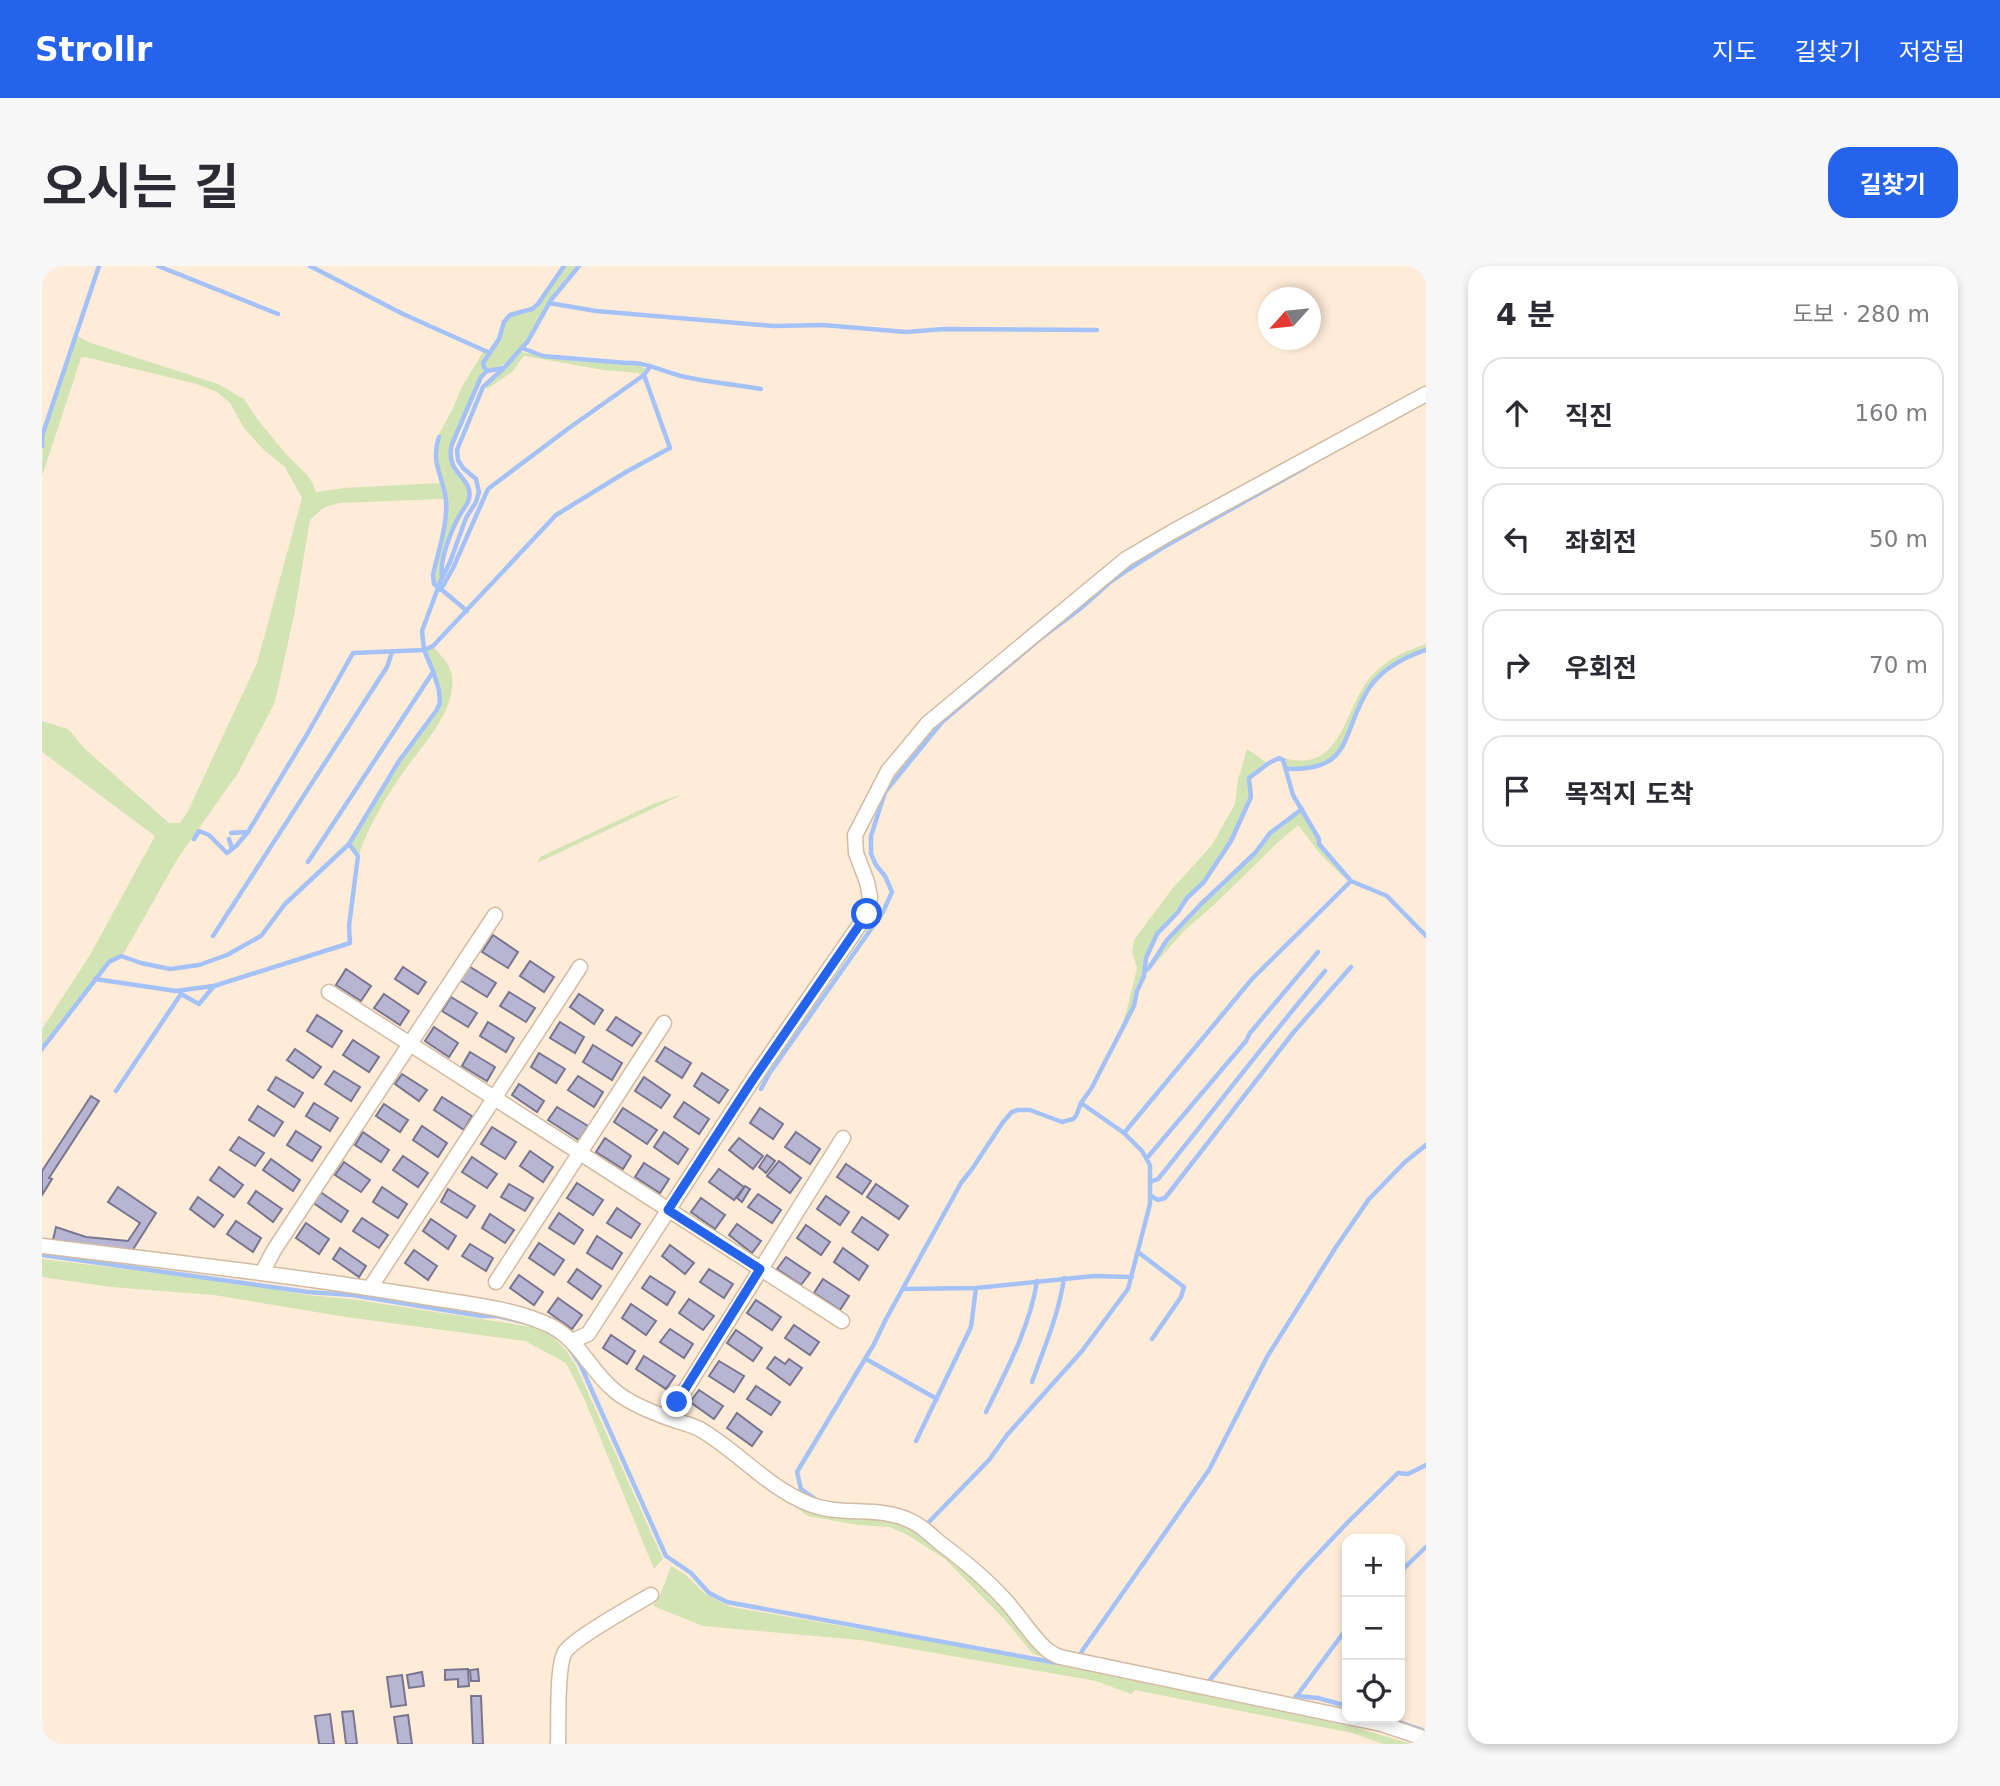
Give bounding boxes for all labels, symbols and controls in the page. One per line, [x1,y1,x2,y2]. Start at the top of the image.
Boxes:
text: Strollr [35,30,152,69]
text: 지도 [1712,38,1757,66]
text: 길찾기 [1795,38,1861,66]
text: 저장됨 [1899,38,1965,66]
button: 길찾기 [1828,147,1958,218]
text: 오시는 길 [42,159,239,216]
north arrow [1258,287,1321,350]
text: 4 분 [1496,297,1555,332]
text: 도보 · 280 m [1792,301,1930,327]
icon: ahead [1498,394,1536,432]
text: 160 m [1854,400,1928,426]
text: 직진 [1565,401,1613,431]
icon: left [1498,520,1536,558]
text: 50 m [1869,526,1928,552]
text: 좌회전 [1565,527,1637,557]
icon: right [1498,646,1536,684]
text: 70 m [1869,652,1928,678]
text: 우회전 [1565,653,1637,683]
icon: arrive [1498,772,1536,810]
text: 목적지 도착 [1565,779,1694,809]
route start [851,898,882,929]
route end [661,1386,692,1417]
map controls [1342,1534,1405,1723]
button: + [1342,1534,1405,1597]
button: − [1342,1597,1405,1660]
button: locate [1342,1660,1405,1723]

